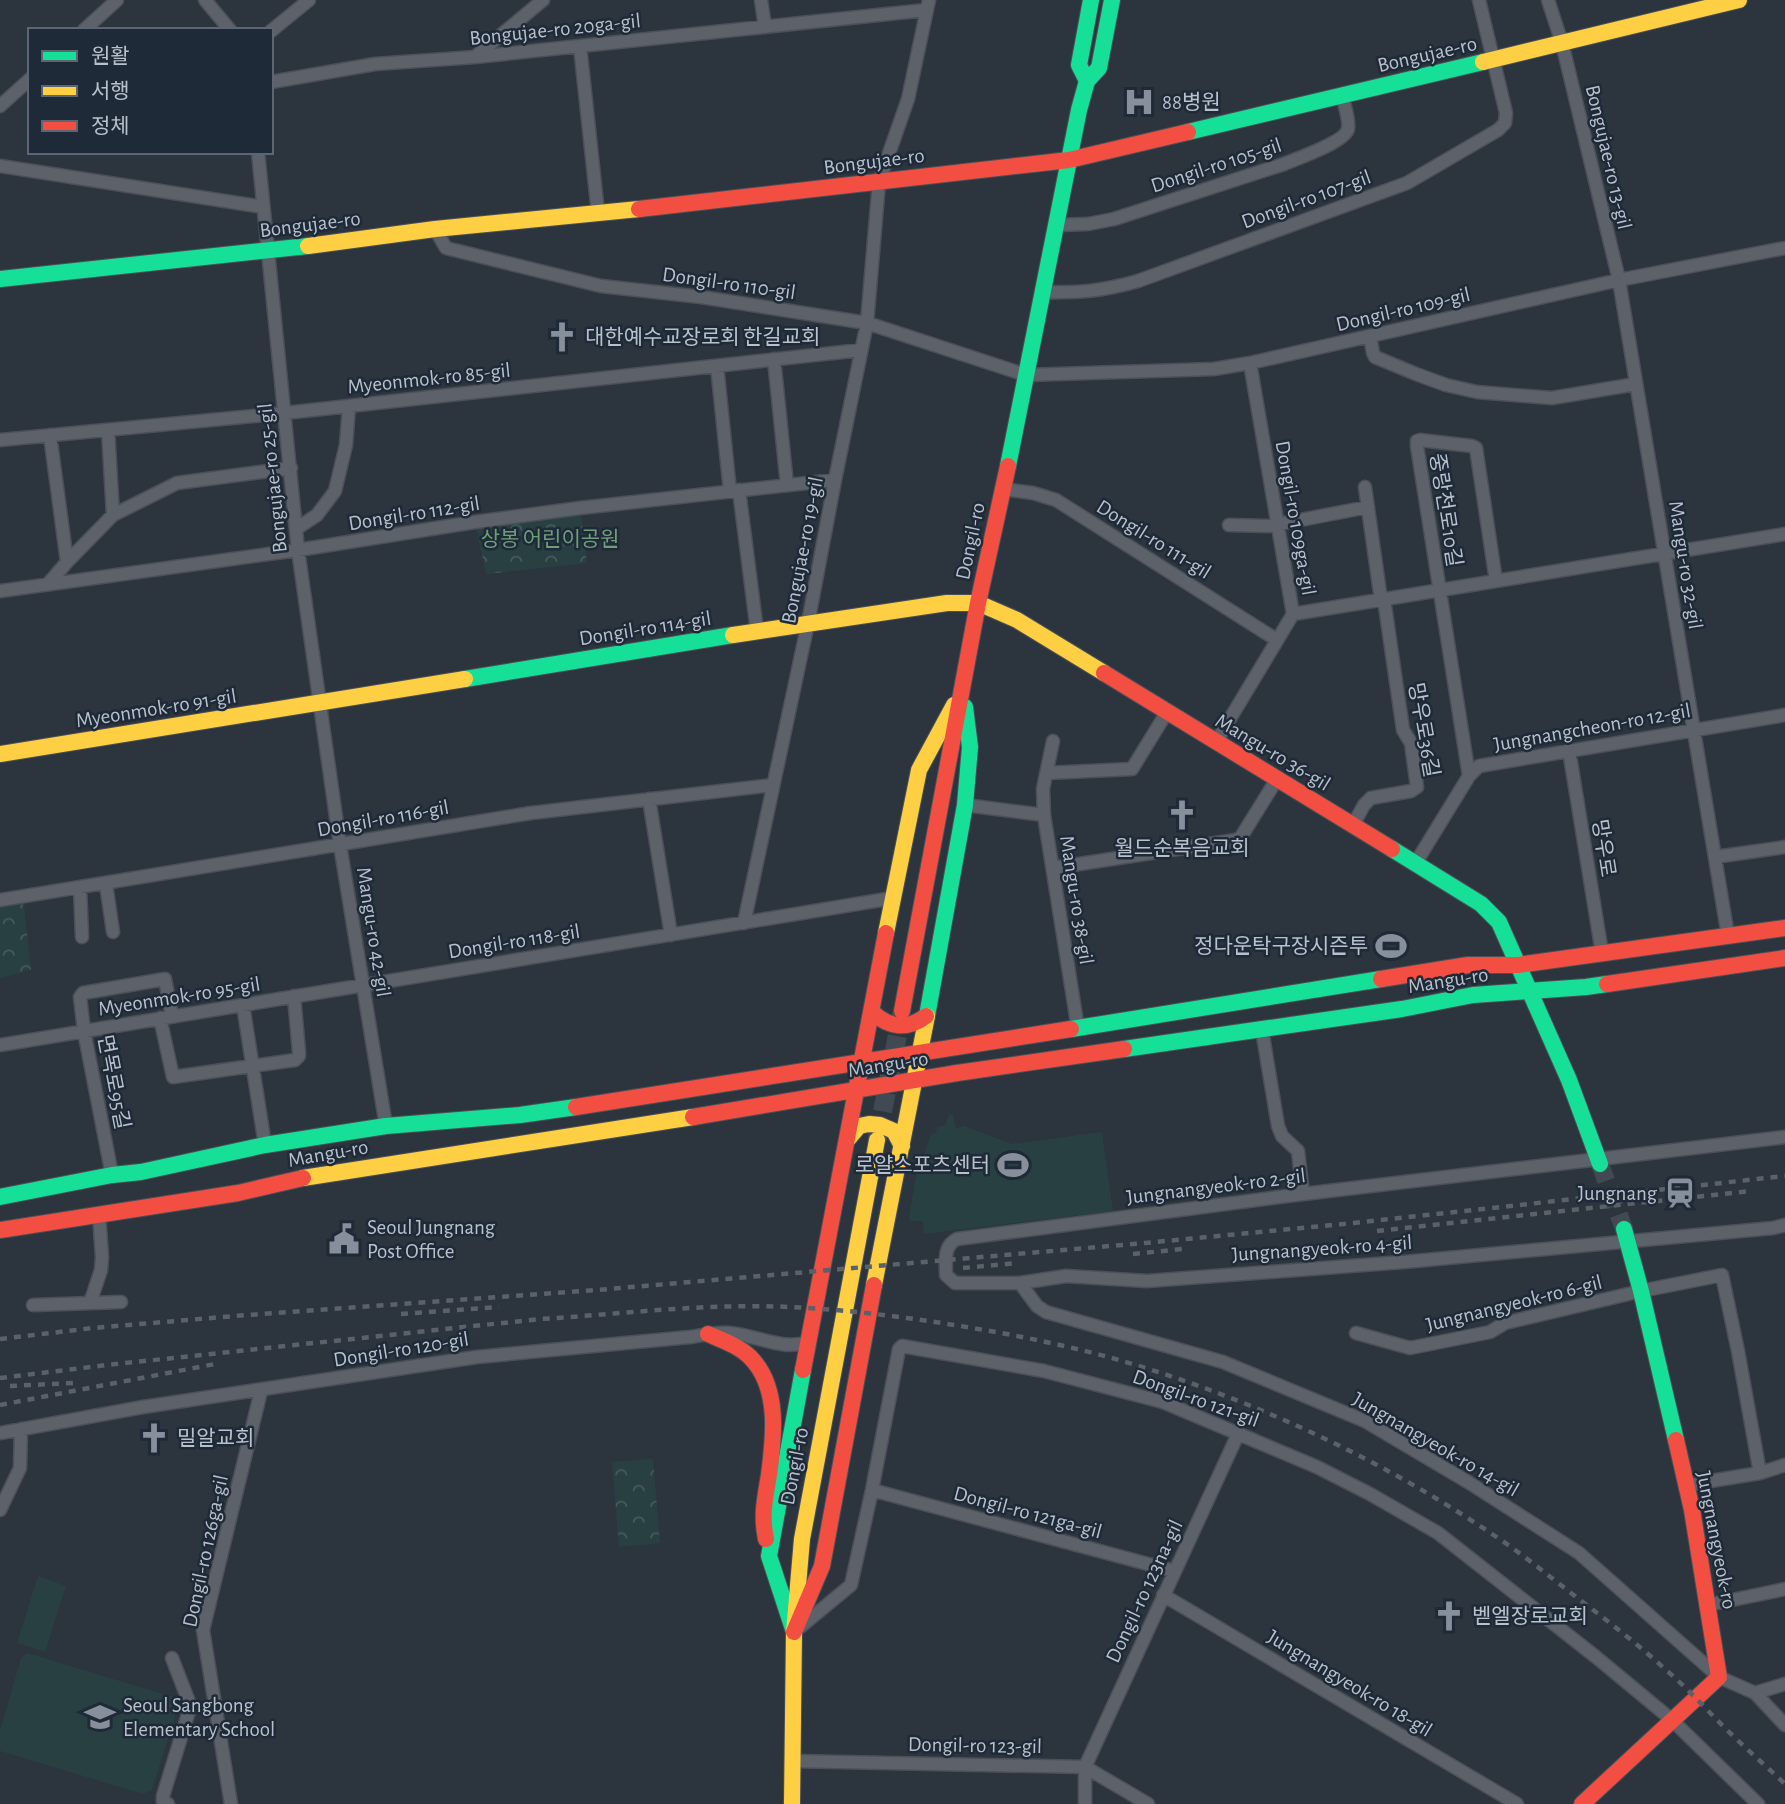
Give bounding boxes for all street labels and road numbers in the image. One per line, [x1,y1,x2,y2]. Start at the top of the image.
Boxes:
street label: Bongujae-ro 20ga-gil [468,10,642,49]
street label: Bongujae-ro [1375,33,1479,76]
street label: Bongujae-ro 13-gil [1582,83,1635,231]
street label: Dongil-ro 105-gil [1148,134,1284,196]
street label: Bongujae-ro [822,145,926,178]
street label: Dongil-ro 107-gil [1239,166,1374,233]
street label: Bongujae-ro [258,208,362,241]
street label: Dongil-ro 110-gil [661,264,797,303]
street label: Dongil-ro 109-gil [1334,284,1472,335]
street label: Myeonmok-ro 85-gil [346,359,512,398]
street label: Bongujae-ro 25-gil [254,402,291,554]
street label: Dongil-ro 109ga-gil [1272,439,1319,597]
street label: 중랑천로10길 [1426,452,1466,568]
street label: Bongujae-ro 19-gil [778,475,827,625]
street label: Dongil-ro 112-gil [347,493,481,534]
street label: Dongil-ro 111-gil [1093,496,1215,583]
street label: Mangu-ro 32-gil [1665,499,1706,631]
street label: Dongil-ro [952,501,989,582]
street label: Dongil-ro 114-gil [578,608,713,649]
street label: 망우로36길 [1405,681,1443,779]
street label: Myeonmok-ro 91-gil [74,685,238,732]
street label: Jungnangcheon-ro 12-gil [1492,700,1692,755]
street label: Mangu-ro 36-gil [1212,710,1334,795]
street label: Dongil-ro 116-gil [316,797,451,840]
street label: 망우로 [1589,818,1619,878]
street label: Mangu-ro 38-gil [1056,834,1097,966]
street label: Mangu-ro 42-gil [353,866,394,999]
street label: Dongil-ro 118-gil [447,921,582,962]
street label: Mangu-ro [1406,964,1490,997]
street label: Myeonmok-ro 95-gil [96,973,262,1020]
street label: 면목로95길 [94,1033,134,1131]
street label: Mangu-ro [846,1048,930,1081]
street label: Mangu-ro [286,1136,370,1171]
street label: Jungnangyeok-ro 2-gil [1125,1165,1307,1208]
street label: Jungnangyeok-ro 4-gil [1231,1232,1413,1265]
street label: Jungnangyeok-ro 6-gil [1424,1271,1604,1336]
street label: Dongil-ro 120-gil [332,1328,470,1371]
street label: Dongil-ro 121-gil [1130,1366,1262,1431]
street label: Jungnangyeok-ro 14-gil [1349,1388,1522,1501]
street label: Dongil-ro [777,1426,812,1507]
street label: Jungnangyeok-ro [1693,1469,1740,1611]
street label: Dongil-ro 126ga-gil [179,1473,232,1629]
street label: Dongil-ro 121ga-gil [951,1483,1104,1542]
street label: Dongil-ro 123na-gil [1102,1517,1187,1666]
street label: Jungnangyeok-ro 18-gil [1264,1626,1436,1741]
street label: Dongil-ro 123-gil [908,1734,1042,1757]

